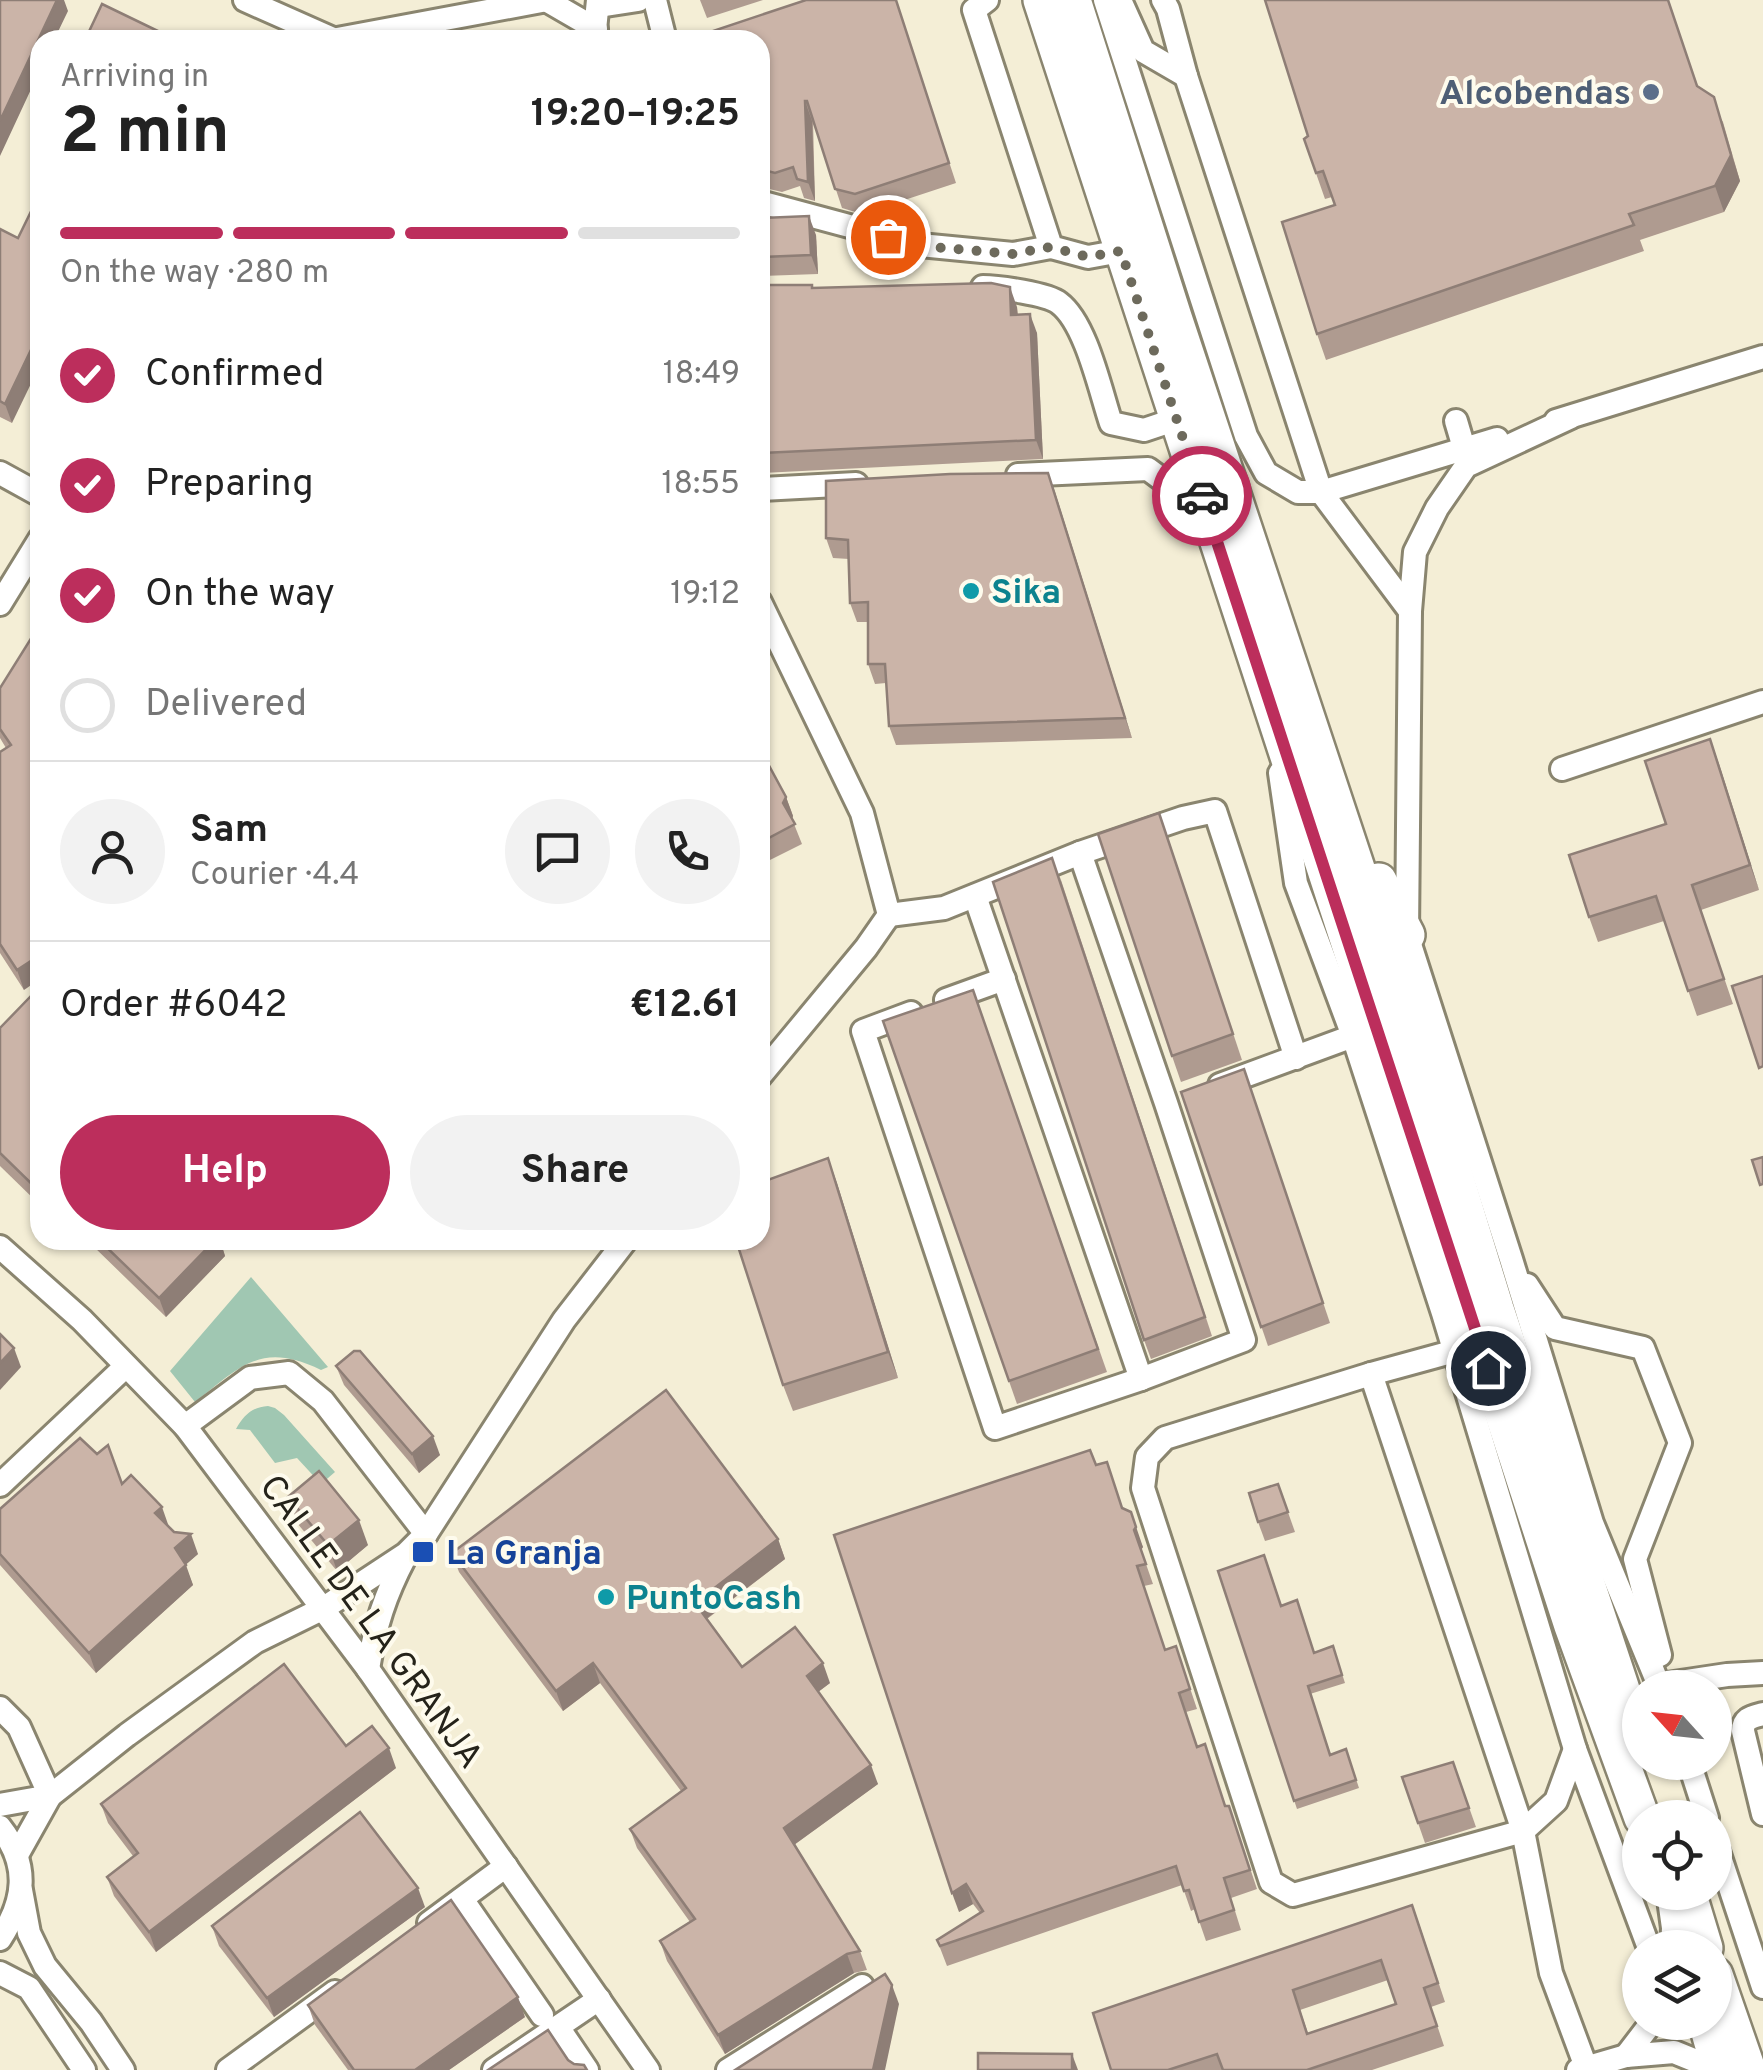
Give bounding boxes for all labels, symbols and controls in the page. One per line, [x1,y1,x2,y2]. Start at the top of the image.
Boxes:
text: Arriving in [60,58,209,98]
place label: Alcobendas [1439,73,1631,117]
marker: Alcobendas [1640,81,1662,103]
text: 19:20–19:25 [531,91,740,140]
text: 2 min [60,94,230,176]
pin [846,195,931,280]
icon: bag [861,210,916,265]
text: On the way · 280 m [60,254,329,294]
icon: check [60,348,115,403]
text: Confirmed [145,351,324,400]
text: 18:49 [663,355,740,395]
courier [1152,446,1252,546]
icon: check [60,458,115,513]
text: Preparing [145,461,314,510]
text: 18:55 [662,465,740,505]
icon: car [1175,469,1230,524]
icon: check [60,568,115,623]
text: On the way [145,571,335,620]
place label: Sika [991,572,1061,616]
text: 19:12 [670,575,740,615]
marker: Sika [960,580,982,602]
text: Delivered [145,681,307,730]
button: person [60,799,165,904]
button: chat [505,799,610,904]
button: phone [635,799,740,904]
text: Sam [190,807,268,856]
text: Courier · 4.4 [190,856,359,896]
text: Order #6042 [60,982,288,1031]
text: €12.61 [630,982,740,1031]
button: Help [60,1115,390,1230]
button: Share [410,1115,740,1230]
pin [1446,1326,1531,1411]
icon: home [1461,1341,1516,1396]
street label: CALLE DE LA GRANJA [248,1467,491,1778]
place label: La Granja [446,1533,602,1577]
marker: La Granja [410,1539,436,1565]
place label: PuntoCash [626,1578,802,1622]
marker: PuntoCash [595,1586,617,1608]
north arrow [1622,1670,1732,1780]
map controls [1622,1670,1732,2040]
button: locate [1622,1800,1732,1910]
button: layers [1622,1930,1732,2040]

